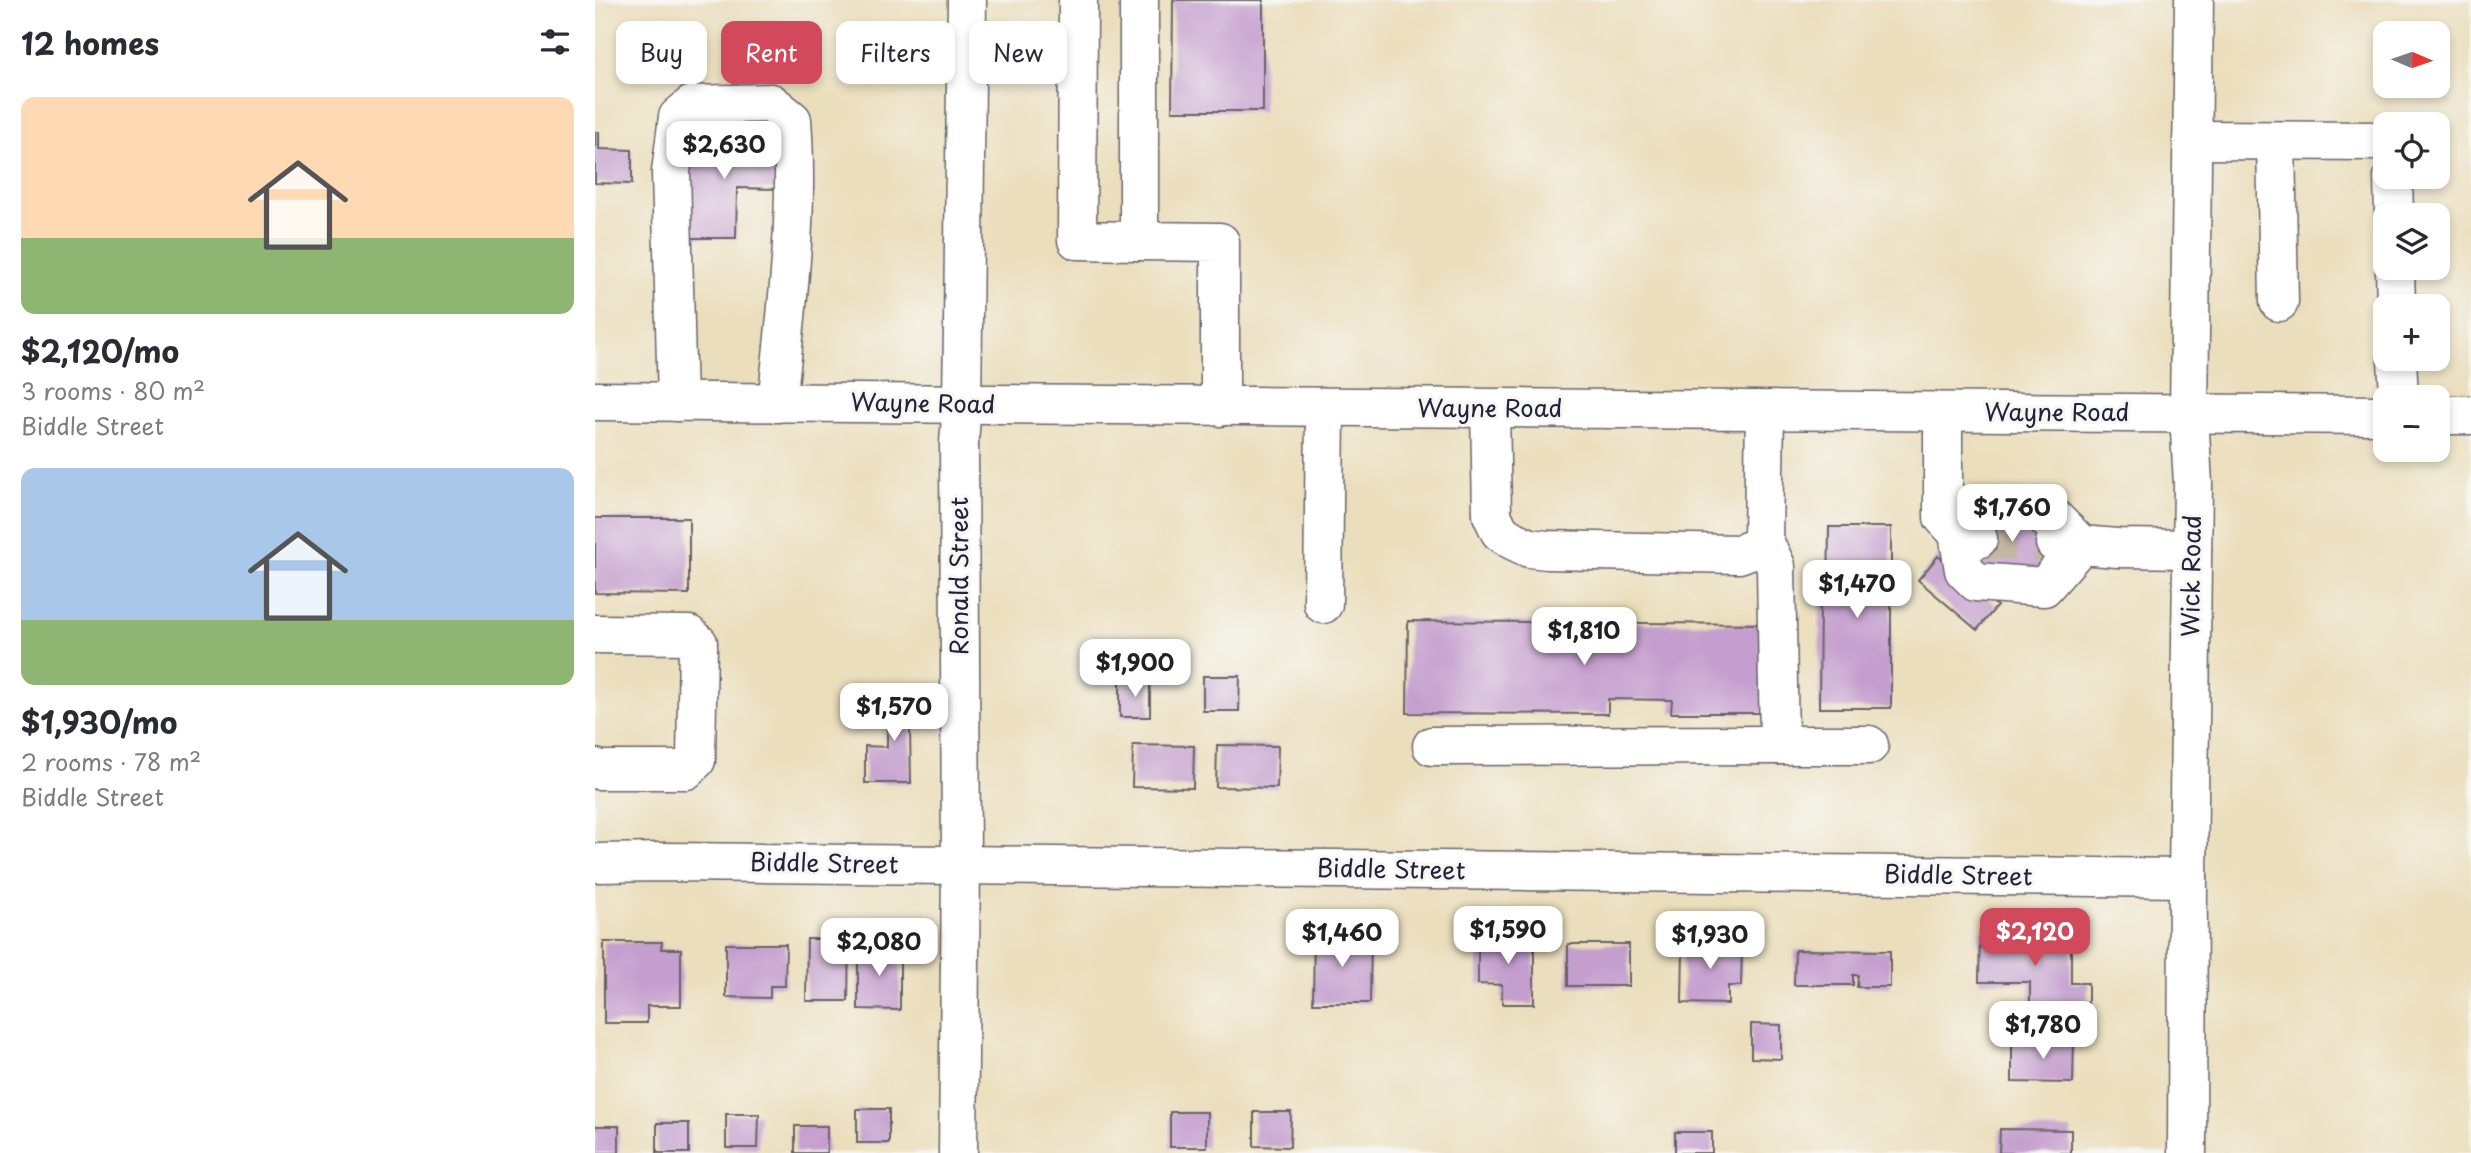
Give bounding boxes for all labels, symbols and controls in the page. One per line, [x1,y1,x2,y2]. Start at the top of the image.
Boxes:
text: 12 homes [21,20,159,65]
chip: Buy [616,21,707,84]
chip: Rent [721,21,822,84]
chip: Filters [836,21,955,84]
chip: New [969,21,1067,84]
north arrow [2373,21,2450,98]
map controls [2373,21,2450,462]
icon: filters [536,23,574,61]
button: locate [2373,112,2450,189]
pin: $2,630 [667,122,781,181]
text: $2,630 [682,126,766,161]
icon: home [235,142,361,268]
button: layers [2373,203,2450,280]
button: + [2373,294,2450,371]
text: $2,120/mo [21,328,179,373]
text: 3 rooms · 80 m² [21,373,205,408]
street label: Wayne Road [850,383,996,421]
button: − [2373,385,2450,462]
street label: Wayne Road [1418,389,1562,425]
street label: Wayne Road [1985,393,2129,429]
text: Biddle Street [21,408,164,443]
pin: $1,760 [1955,484,2069,544]
text: $1,760 [1973,489,2051,524]
street label: Ronald Street [940,497,976,655]
icon: home [235,513,361,639]
street label: Wick Road [2171,515,2209,637]
pin: $1,470 [1800,560,1914,620]
text: $1,470 [1819,565,1895,600]
pin: $1,810 [1527,608,1641,667]
text: $1,810 [1548,612,1620,647]
pin: $1,900 [1078,640,1192,699]
text: $1,900 [1096,644,1174,679]
pin: $1,570 [837,684,951,743]
text: $1,570 [856,688,932,723]
text: $1,930/mo [21,699,177,744]
text: 2 rooms · 78 m² [21,744,201,779]
text: Biddle Street [21,779,164,814]
street label: Biddle Street [749,843,899,881]
street label: Biddle Street [1316,849,1466,887]
street label: Biddle Street [1883,855,2033,893]
pin: $1,590 [1451,906,1565,966]
pin: $2,120 [1978,908,2092,968]
pin: $1,460 [1285,909,1399,969]
text: $1,590 [1470,911,1546,946]
pin: $1,930 [1653,912,1767,971]
text: $2,120 [1996,913,2074,948]
text: $1,460 [1302,914,1382,949]
text: $1,930 [1672,916,1748,951]
pin: $2,080 [822,918,936,978]
text: $2,080 [837,923,921,958]
pin: $1,780 [1986,1002,2100,1061]
text: $1,780 [2005,1006,2081,1041]

